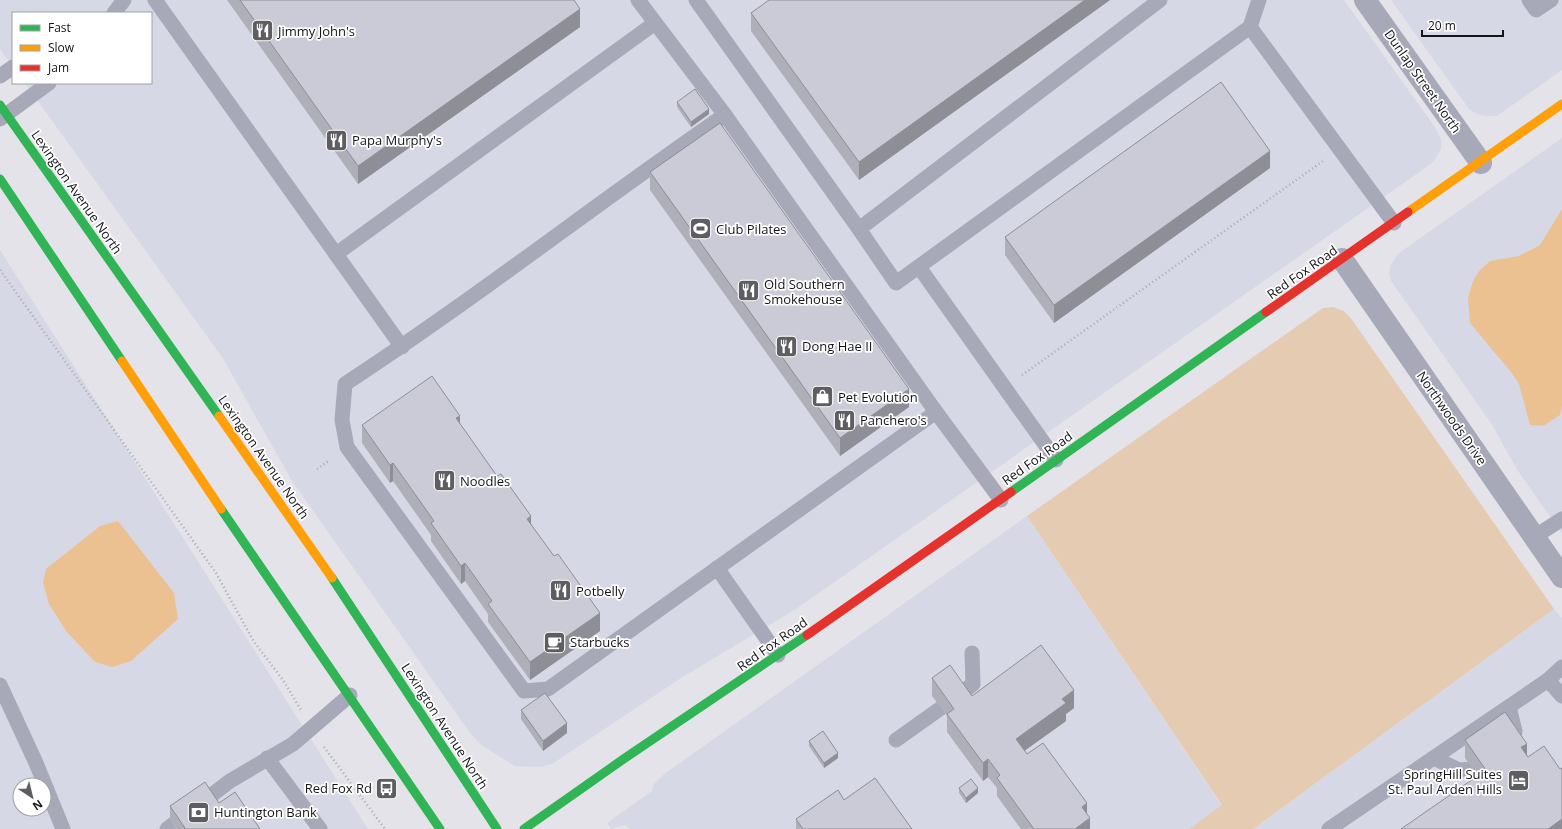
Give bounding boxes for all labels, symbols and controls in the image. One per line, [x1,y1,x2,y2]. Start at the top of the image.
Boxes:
legend [12,12,152,84]
scale bar [1422,12,1503,38]
text: 20 m [1428,17,1456,34]
restaurant icon: Jimmy John's [249,18,275,44]
text: Fast [48,19,71,36]
place label: Jimmy John's [276,22,355,40]
street label: Dunlap Street North [1381,26,1465,136]
text: Slow [48,39,75,56]
text: Jam [47,59,69,76]
street label: Lexington Avenue North [27,127,127,257]
restaurant icon: Papa Murphy's [324,127,350,153]
place label: Papa Murphy's [352,131,442,149]
sports icon: Club Pilates [688,216,714,242]
place label: Club Pilates [716,220,787,238]
street label: Red Fox Road [1263,241,1341,303]
place label: Old Southern Smokehouse [764,275,845,308]
restaurant icon: Old Southern Smokehouse [735,278,761,304]
restaurant icon: Dong Hae II [774,333,800,359]
place label: Dong Hae II [802,337,872,355]
street label: Northwoods Drive [1413,368,1491,468]
shop icon: Pet Evolution [810,384,836,410]
place label: Pet Evolution [838,388,918,406]
street label: Lexington Avenue North [214,392,314,522]
restaurant icon: Panchero's [831,407,857,433]
place label: Panchero's [860,411,927,429]
street label: Red Fox Road [998,427,1076,489]
restaurant icon: Noodles [432,468,458,494]
place label: Noodles [460,472,510,490]
restaurant icon: Potbelly [547,578,573,604]
place label: Potbelly [576,582,625,600]
street label: Red Fox Road [733,613,811,675]
cafe icon: Starbucks [542,629,568,655]
place label: Starbucks [570,633,629,651]
street label: Lexington Avenue North [397,659,493,793]
place label: SpringHill Suites St. Paul Arden Hills [1388,765,1502,798]
hotel icon: SpringHill Suites St. Paul Arden Hills [1505,768,1531,794]
bus stop icon: Red Fox Rd [374,775,400,801]
north arrow [12,777,52,817]
place label: Red Fox Rd [305,779,372,797]
text: N [30,797,46,814]
bank icon: Huntington Bank [186,799,212,825]
place label: Huntington Bank [214,803,317,821]

